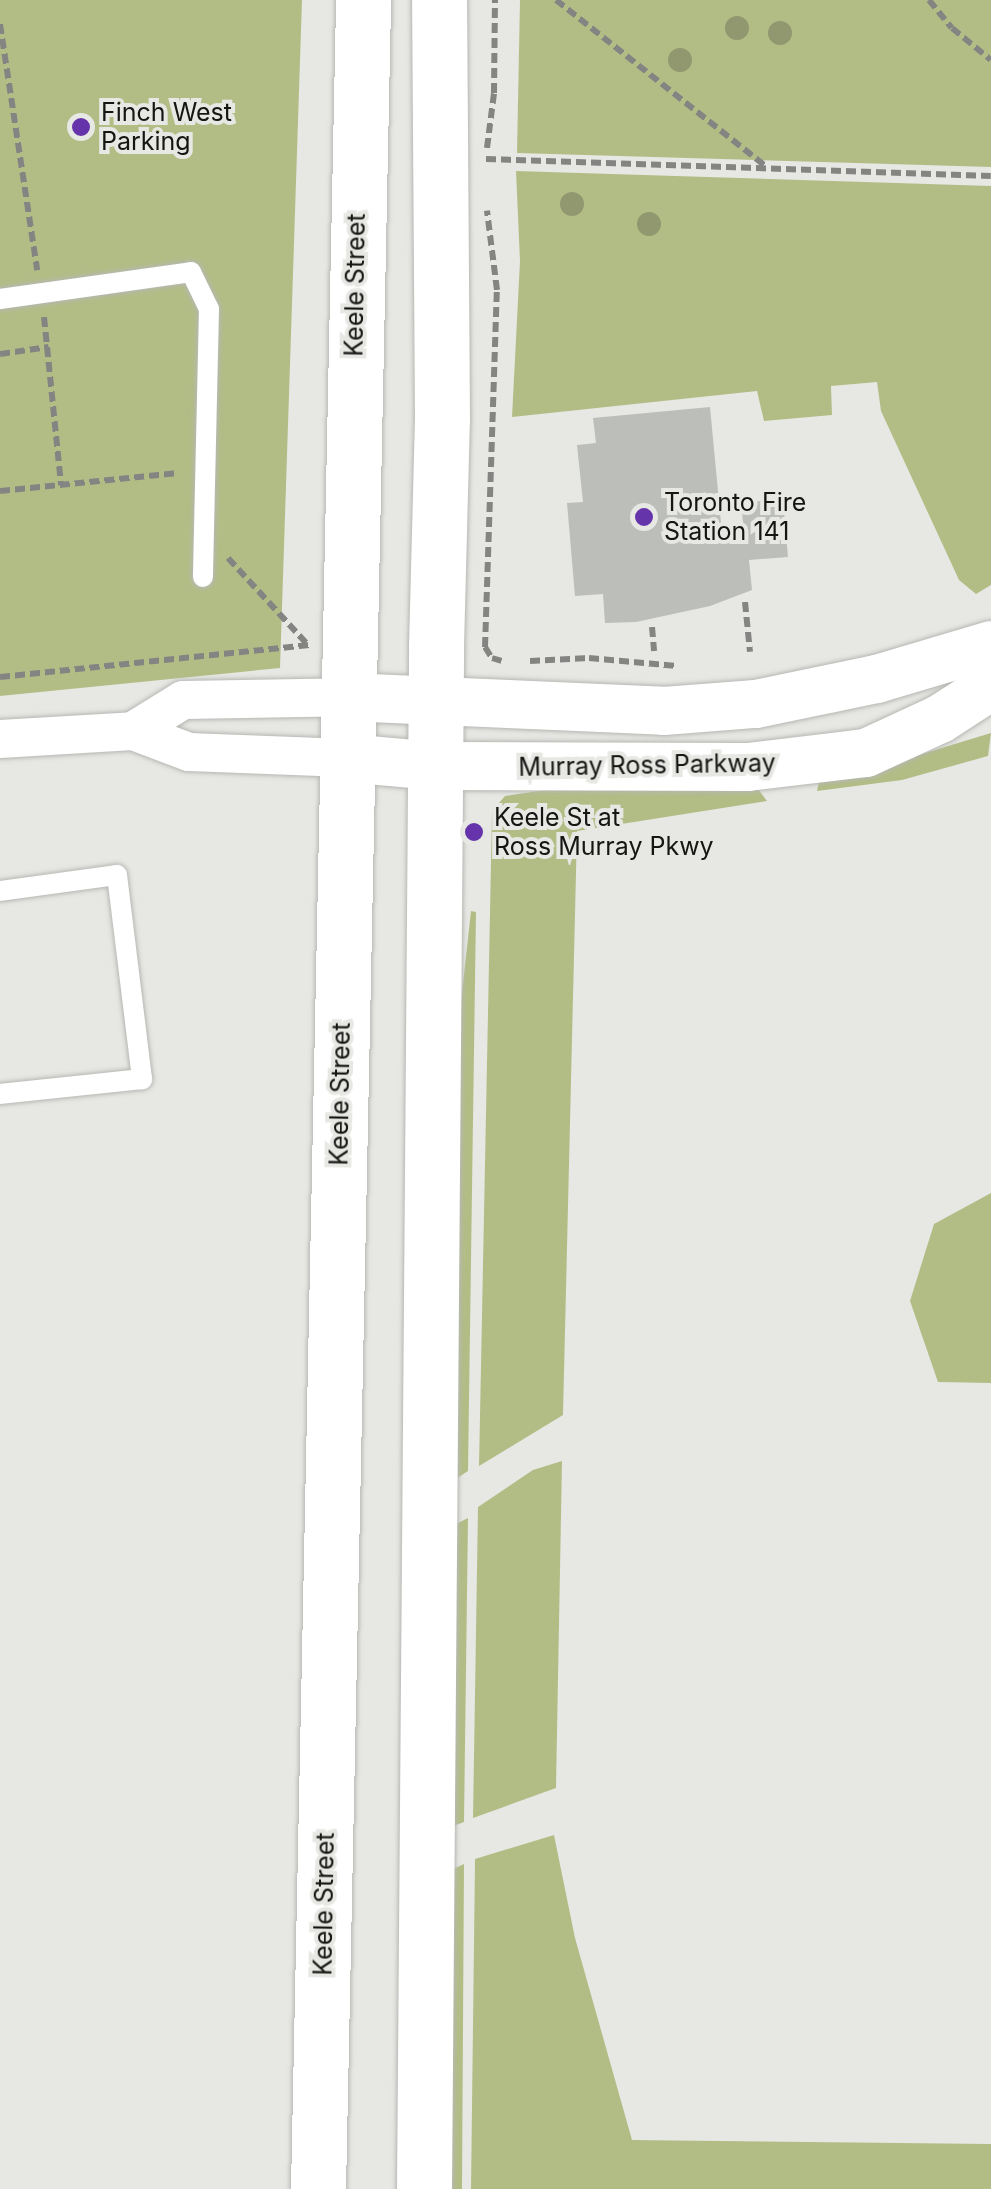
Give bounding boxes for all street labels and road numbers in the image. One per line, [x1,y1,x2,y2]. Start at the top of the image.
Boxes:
street label: Keele Street [339,213,371,357]
street label: Murray Ross Parkway [518,748,776,782]
street label: Keele Street [324,1022,356,1166]
street label: Keele Street [308,1832,340,1976]

